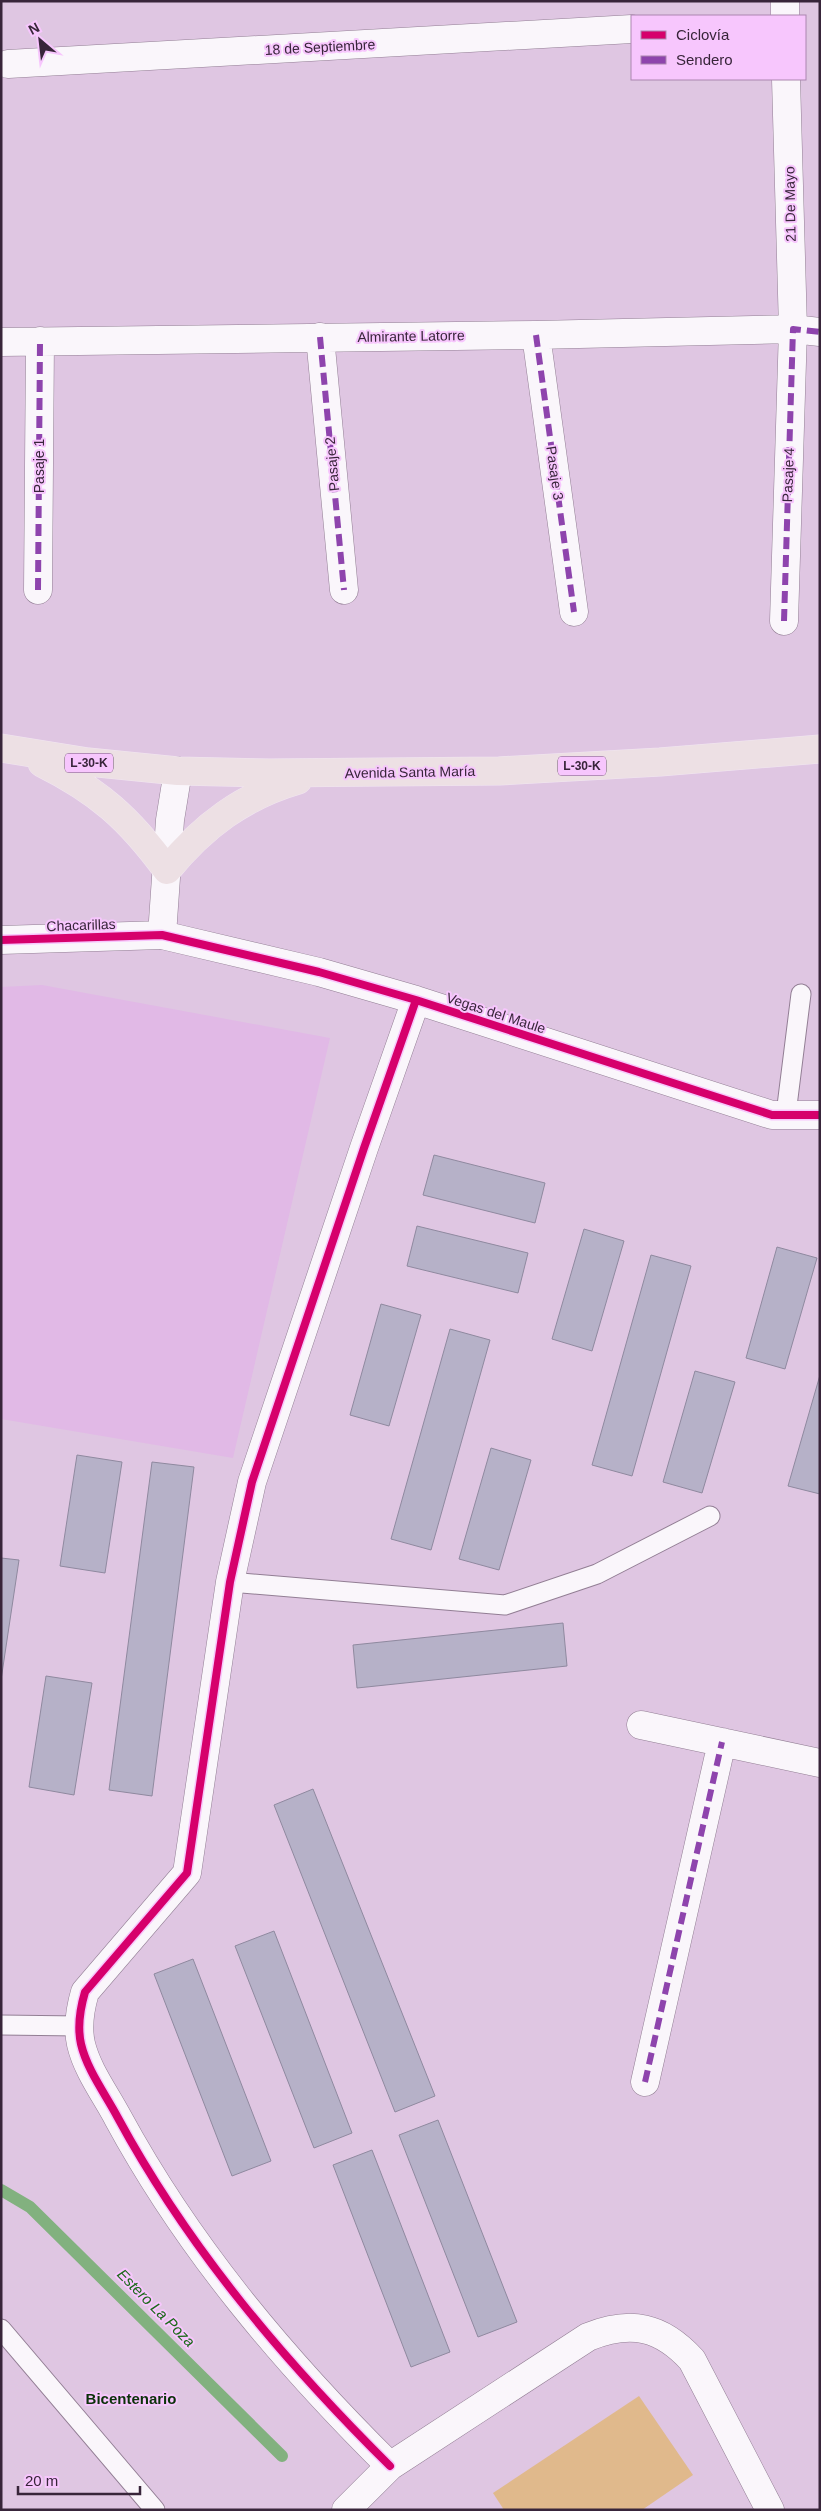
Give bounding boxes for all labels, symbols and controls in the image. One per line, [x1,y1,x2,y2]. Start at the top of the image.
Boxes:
north arrow [15,15,65,65]
legend [631,15,806,80]
text: N [26,19,42,38]
text: Ciclovía [676,26,730,43]
street label: 18 de Septiembre [264,36,376,58]
text: Sendero [676,51,733,68]
street label: 21 De Mayo [781,166,799,242]
street label: Almirante Latorre [357,327,465,345]
street label: Pasaje 2 [322,436,342,492]
street label: Pasaje 1 [31,439,47,493]
street label: Pasaje 3 [543,445,567,501]
street label: Pasaje 4 [779,447,797,503]
road number: L-30-K [65,754,113,772]
road number: L-30-K [558,756,606,776]
street label: Avenida Santa María [345,763,476,781]
street label: Chacarillas [46,916,116,934]
street label: Vegas del Maule [444,989,548,1037]
water label: Estero La Poza [114,2265,199,2350]
district label: Bicentenario [86,2390,176,2407]
scale bar [18,2464,140,2496]
text: 20 m [25,2472,58,2489]

